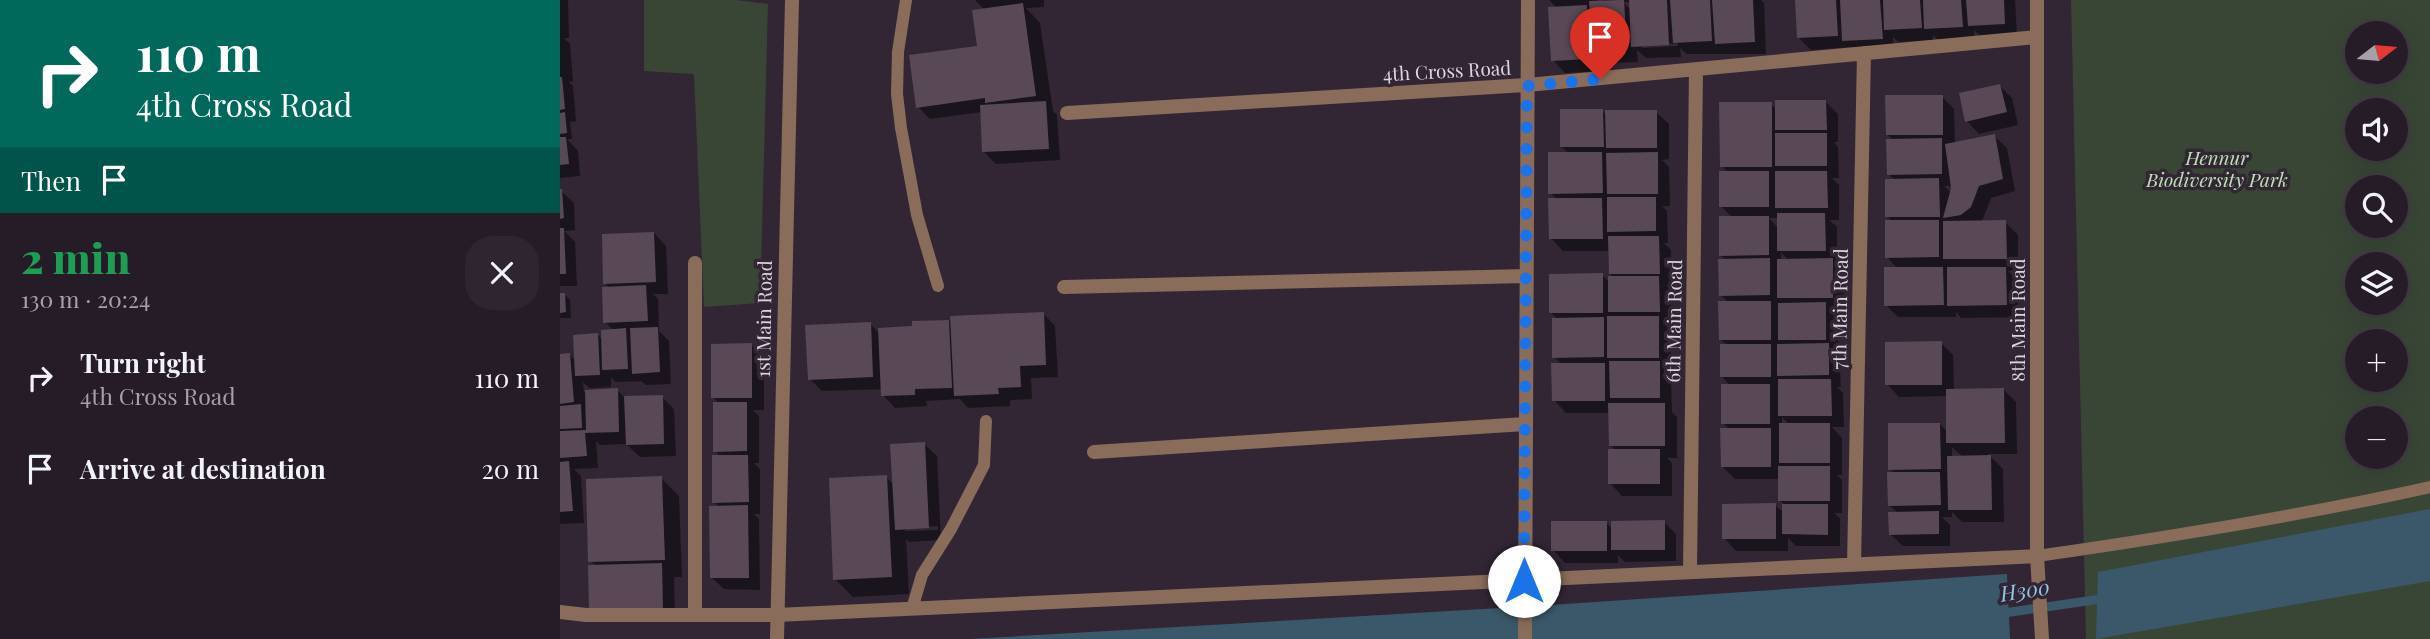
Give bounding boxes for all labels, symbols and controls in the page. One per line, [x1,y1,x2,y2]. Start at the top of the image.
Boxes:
pin [1570,7,1630,79]
icon: arrive [1581,18,1619,56]
text: 110 m [136,19,261,84]
north arrow [2345,21,2408,84]
map controls [2345,21,2408,469]
icon: right [21,28,112,119]
street label: 4th Cross Road [1382,54,1512,86]
text: 4th Cross Road [136,82,352,125]
button: sound [2345,98,2408,161]
park label: Hennur Biodiversity Park [2145,144,2288,192]
icon: arrive [95,161,133,199]
text: Then [21,163,81,198]
button: search [2345,175,2408,238]
text: 2 min [21,229,130,285]
button: close [465,236,539,310]
street label: 7th Main Road [1825,248,1853,370]
button: layers [2345,252,2408,315]
street label: 8th Main Road [2004,258,2030,382]
street label: 6th Main Road [1659,259,1687,383]
street label: 1st Main Road [749,260,777,378]
text: 130 m · 20:24 [21,283,150,314]
button: + [2345,329,2408,392]
text: Turn right [80,345,206,380]
icon: right [21,359,59,397]
text: 110 m [475,360,539,395]
text: 4th Cross Road [80,380,236,411]
button: − [2345,406,2408,469]
icon: arrive [21,450,59,488]
text: Arrive at destination [80,451,326,486]
text: 20 m [481,451,539,486]
position arrow [1487,544,1561,618]
water label: H300 [1997,571,2051,607]

